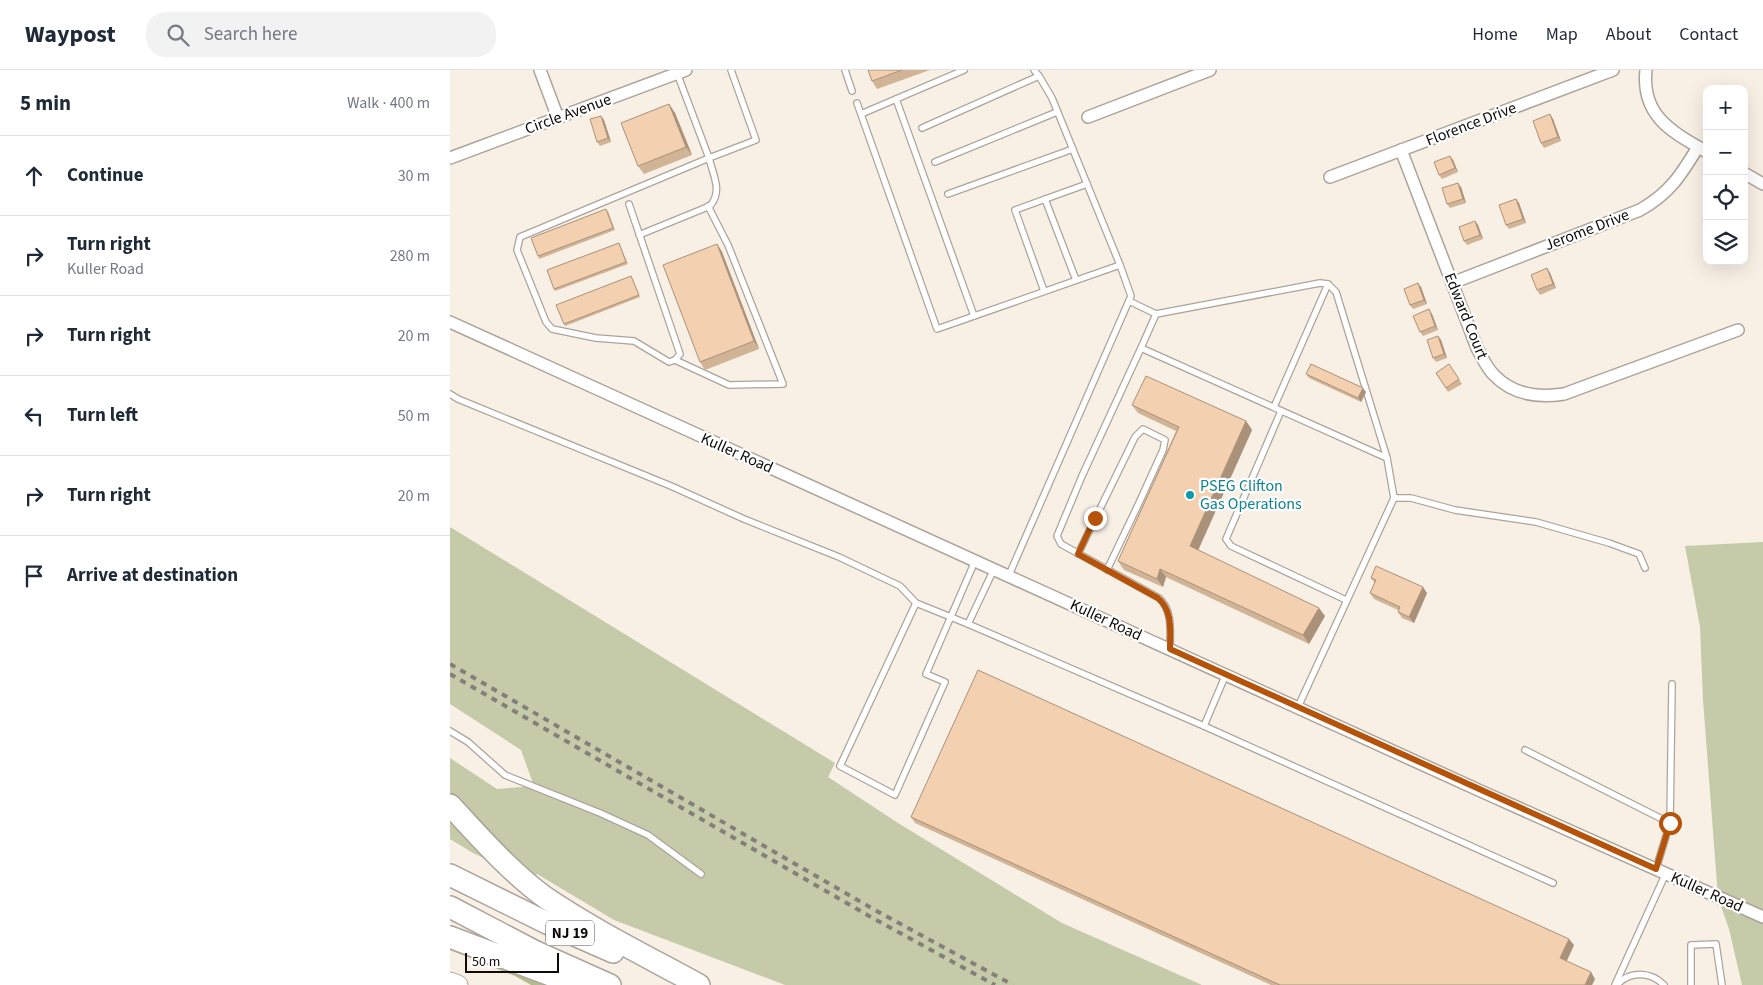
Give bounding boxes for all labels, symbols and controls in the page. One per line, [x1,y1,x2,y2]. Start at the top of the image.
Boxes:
search box [146,12,496,57]
text: Waypost [25,17,116,52]
icon: search [164,21,192,49]
text: Search here [204,21,297,48]
text: Home [1472,22,1518,47]
text: Map [1546,22,1578,47]
text: About [1606,22,1651,47]
text: Contact [1679,22,1738,47]
map controls [1703,85,1748,265]
button: + [1703,85,1748,130]
text: 5 min [20,88,71,118]
street label: Circle Avenue [522,88,614,140]
text: Walk · 400 m [347,92,430,114]
street label: Florence Drive [1422,97,1520,151]
button: − [1703,130,1748,175]
icon: ahead [20,162,48,190]
text: Continue [67,162,144,189]
text: 30 m [398,165,430,187]
button: locate [1703,175,1748,220]
street label: Jerome Drive [1542,204,1632,256]
button: layers [1703,220,1748,265]
text: Turn right [67,231,151,258]
icon: right [20,242,48,270]
text: 280 m [390,245,430,267]
text: Kuller Road [67,258,144,280]
street label: Edward Court [1439,269,1494,363]
icon: right [20,322,48,350]
text: Turn right [67,322,151,349]
text: 20 m [398,325,430,347]
icon: left [20,402,48,430]
text: Turn left [67,402,138,429]
text: 50 m [398,405,430,427]
street label: Kuller Road [697,427,777,479]
place label: PSEG Clifton Gas Operations [1200,475,1302,515]
icon: right [20,482,48,510]
text: Turn right [67,482,151,509]
text: 20 m [398,485,430,507]
marker: PSEG Clifton Gas Operations [1184,489,1196,501]
route end [1084,507,1107,530]
icon: arrive [20,562,48,590]
text: Arrive at destination [67,562,238,589]
street label: Kuller Road [1066,594,1146,646]
route start [1659,812,1682,835]
street label: Kuller Road [1667,866,1747,918]
road number: NJ 19 [546,920,594,946]
scale bar [465,950,559,973]
text: 50 m [472,952,500,972]

